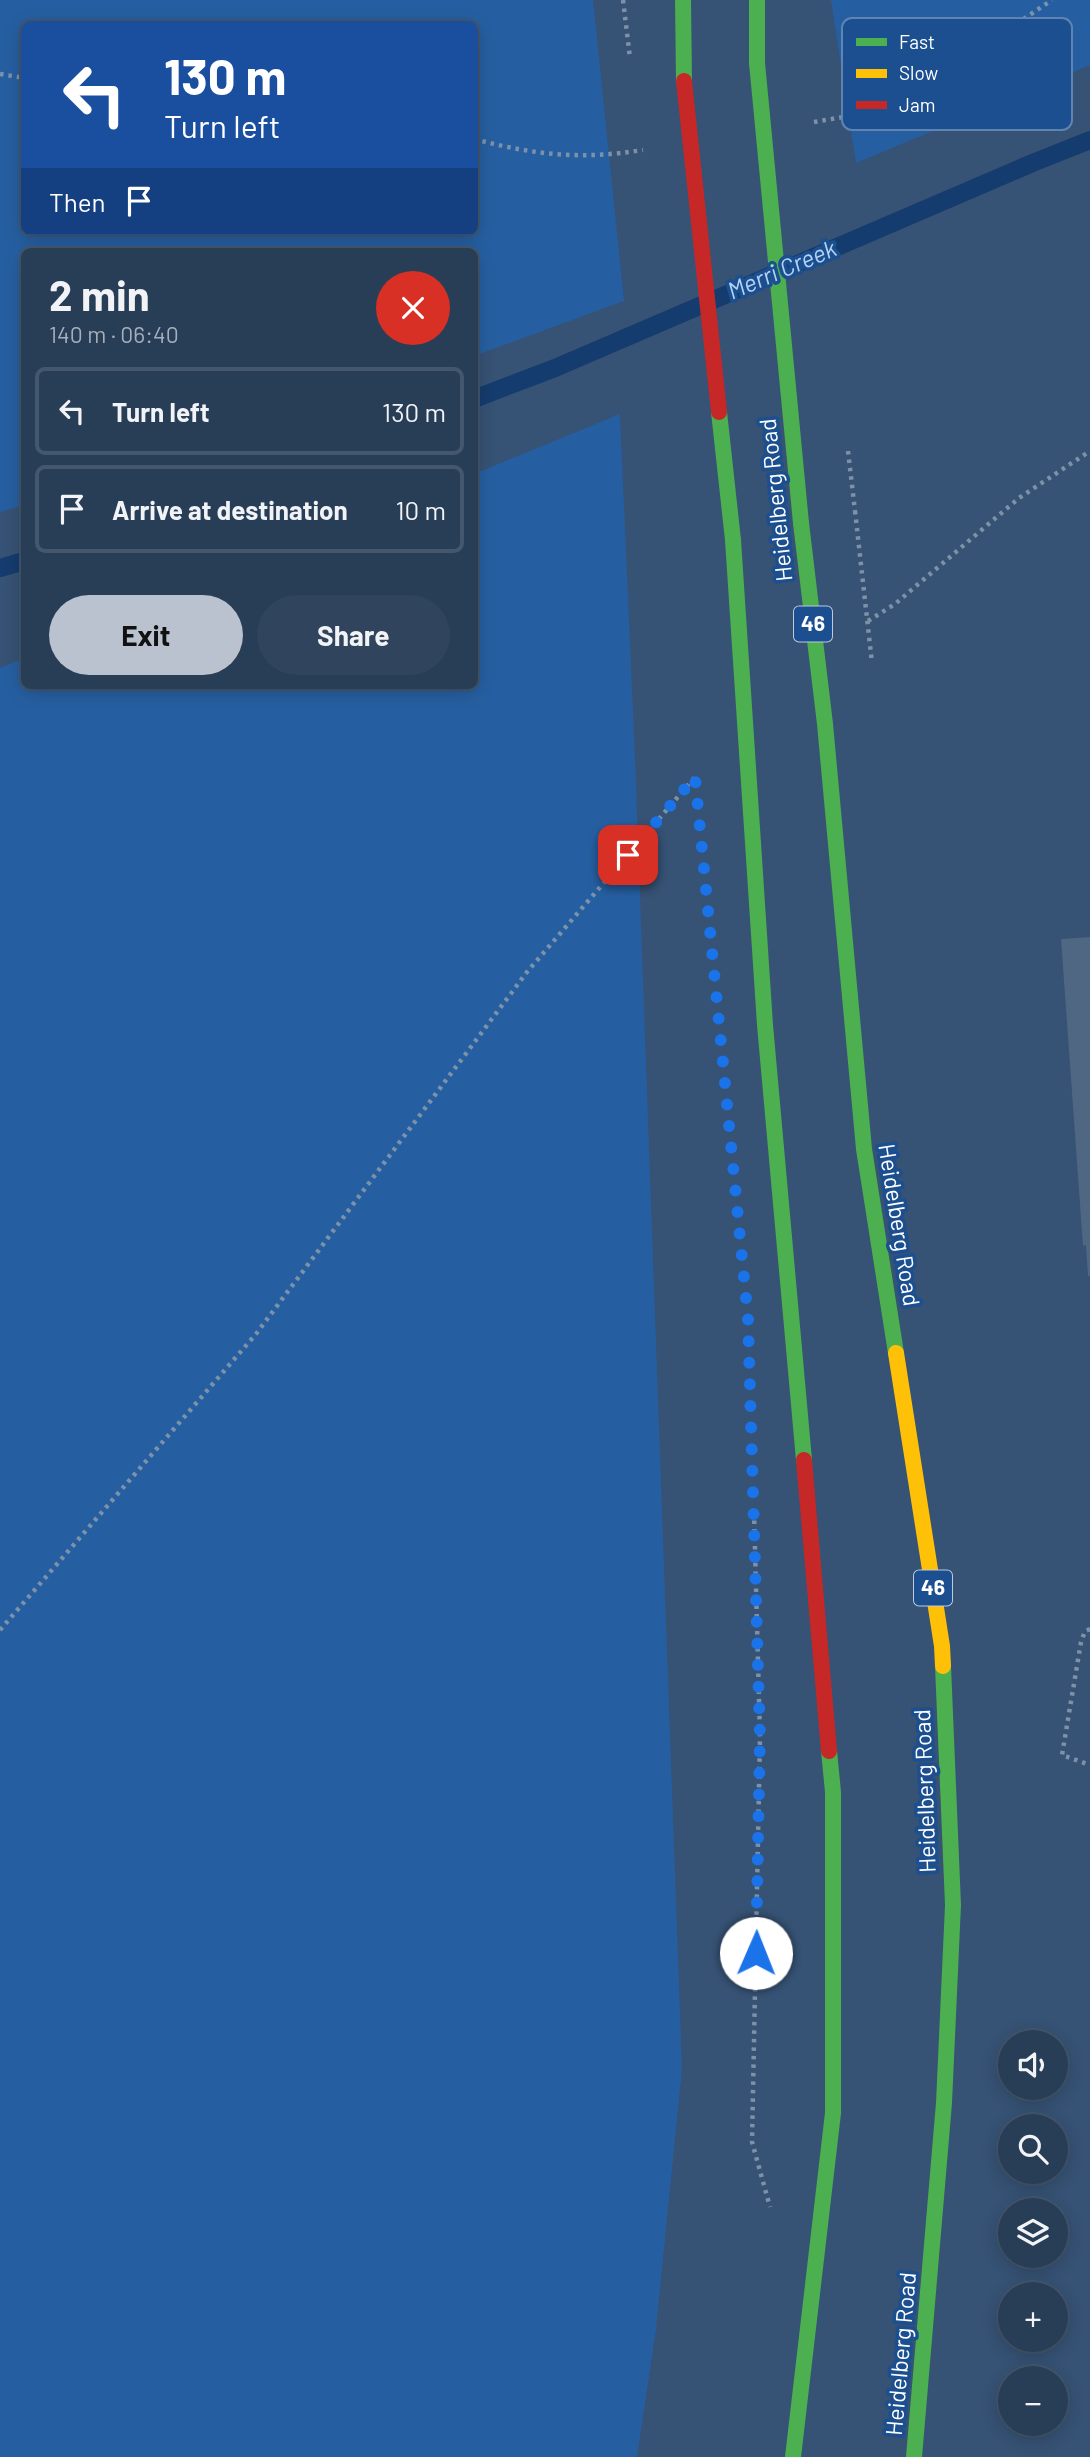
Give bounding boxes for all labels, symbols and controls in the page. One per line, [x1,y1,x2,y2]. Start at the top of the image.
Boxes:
legend [842,18,1072,130]
text: Fast [899,30,935,53]
text: 130 m [164,46,286,105]
icon: left [49,49,140,140]
text: Slow [899,61,938,84]
text: Jam [899,93,935,116]
text: Turn left [164,106,281,144]
icon: arrive [120,182,158,220]
text: Then [49,186,106,217]
water label: Merri Creek [723,233,841,305]
text: 2 min [49,269,150,319]
button: close [376,271,450,345]
text: 140 m · 06:40 [49,320,179,348]
icon: left [53,392,91,430]
text: Turn left [112,396,210,427]
text: 130 m [382,396,446,427]
street label: Heidelberg Road [753,417,797,583]
icon: arrive [53,490,91,528]
text: Arrive at destination [112,494,348,525]
text: 10 m [396,494,446,525]
button: Exit [49,595,243,675]
button: Share [257,595,450,675]
road number: 46 [794,606,832,642]
pin [598,825,658,885]
icon: arrive [609,836,647,874]
street label: Heidelberg Road [873,1142,927,1308]
road number: 46 [914,1570,952,1606]
street label: Heidelberg Road [907,1709,941,1873]
position arrow [719,1916,793,1990]
map controls [998,2030,1068,2436]
button: sound [998,2030,1068,2100]
button: search [998,2114,1068,2184]
button: layers [998,2198,1068,2268]
street label: Heidelberg Road [879,2271,921,2437]
button: + [998,2282,1068,2352]
button: − [998,2366,1068,2436]

